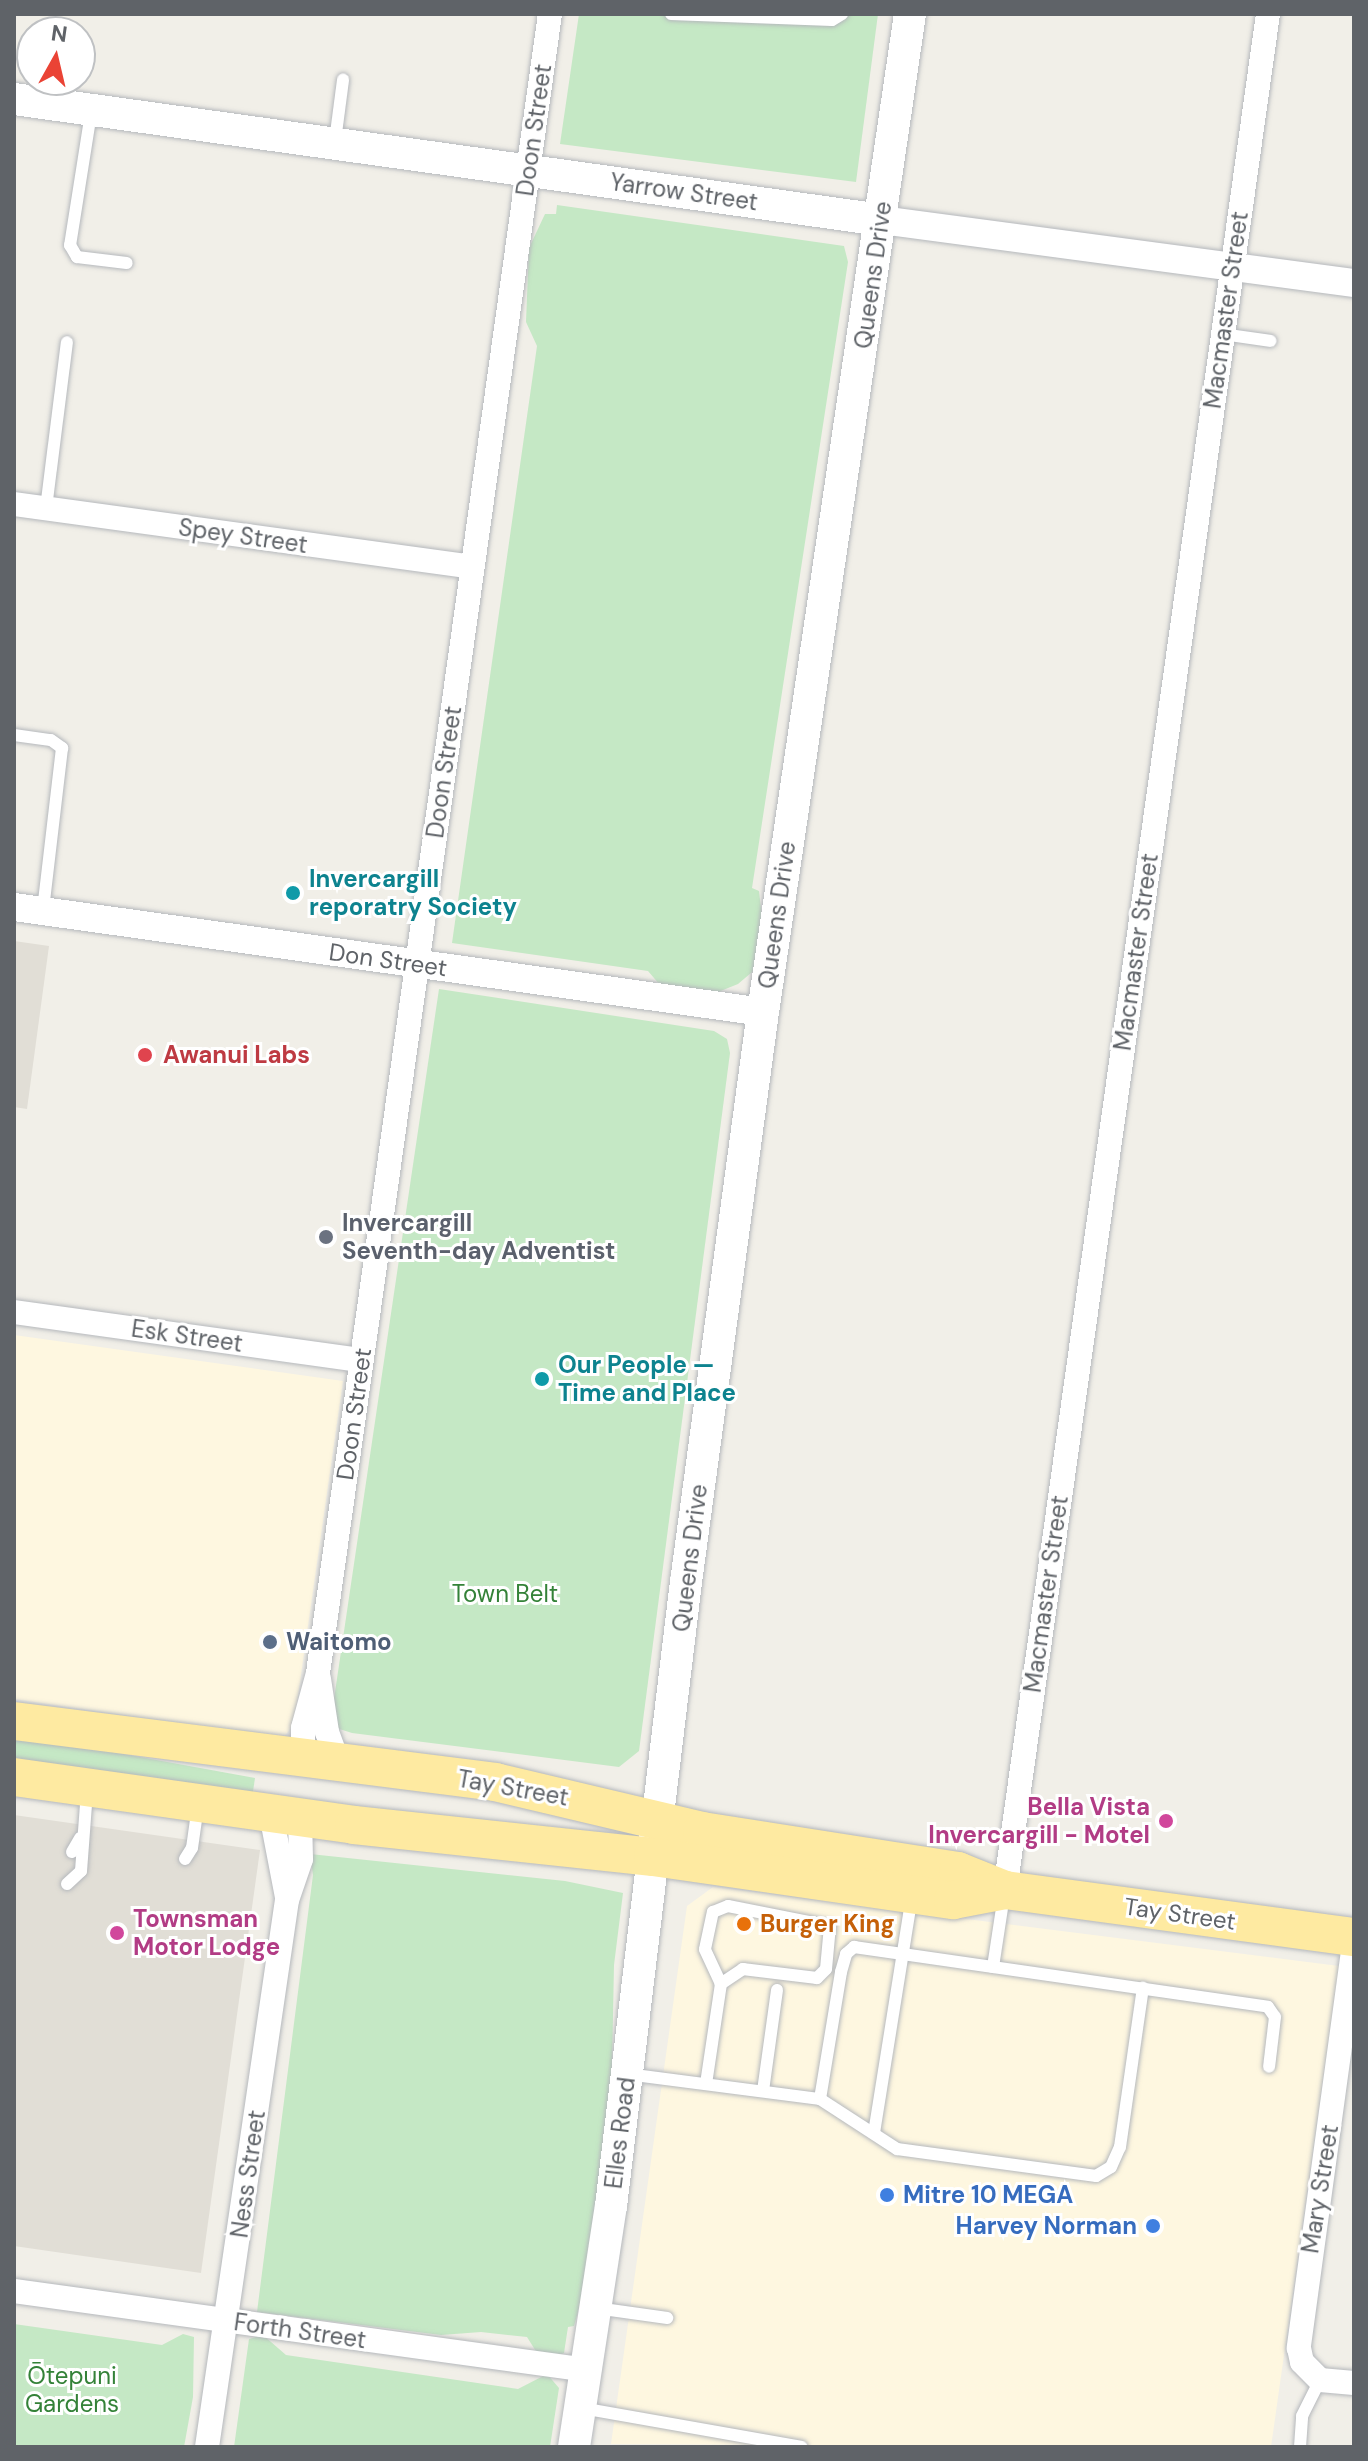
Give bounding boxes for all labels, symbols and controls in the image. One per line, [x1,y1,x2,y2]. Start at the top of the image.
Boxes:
north arrow [16,16,96,96]
text: N [49,18,69,49]
street label: Doon Street [510,62,558,198]
street label: Yarrow Street [608,167,760,217]
street label: Queens Drive [848,199,898,351]
street label: Macmaster Street [1198,210,1254,410]
street label: Spey Street [177,513,309,559]
street label: Doon Street [420,704,468,840]
street label: Queens Drive [752,839,802,991]
street label: Macmaster Street [1108,852,1164,1052]
place label: Invercargill reporatry Society [309,865,517,921]
marker: Invercargill reporatry Society [284,884,302,902]
street label: Don Street [327,937,449,983]
place label: Awanui Labs [163,1041,310,1069]
marker: Awanui Labs [134,1044,156,1066]
place label: Invercargill Seventh-day Adventist [342,1209,615,1265]
marker: Invercargill Seventh-day Adventist [317,1228,335,1246]
street label: Esk Street [129,1314,245,1358]
street label: Doon Street [330,1346,378,1482]
place label: Our People — Time and Place [558,1351,736,1407]
marker: Our People — Time and Place [533,1370,551,1388]
street label: Queens Drive [667,1482,713,1634]
street label: Macmaster Street [1018,1494,1074,1694]
park label: Town Belt [452,1580,558,1608]
place label: Waitomo [286,1628,392,1656]
marker: Waitomo [261,1633,279,1651]
street label: Tay Street [455,1764,571,1812]
place label: Bella Vista Invercargill - Motel [928,1793,1150,1849]
marker: Bella Vista Invercargill - Motel [1157,1812,1175,1830]
street label: Tay Street [1122,1892,1238,1936]
place label: Townsman Motor Lodge [133,1905,280,1961]
place label: Burger King [760,1910,895,1938]
marker: Burger King [735,1915,753,1933]
marker: Townsman Motor Lodge [108,1924,126,1942]
street label: Elles Road [599,2076,641,2190]
street label: Ness Street [225,2108,271,2240]
street label: Mary Street [1296,2123,1344,2255]
place label: Mitre 10 MEGA [903,2181,1073,2209]
marker: Mitre 10 MEGA [878,2186,896,2204]
place label: Harvey Norman [956,2212,1137,2240]
marker: Harvey Norman [1144,2217,1162,2235]
street label: Forth Street [232,2307,368,2355]
park label: Ōtepuni Gardens [25,2362,119,2418]

